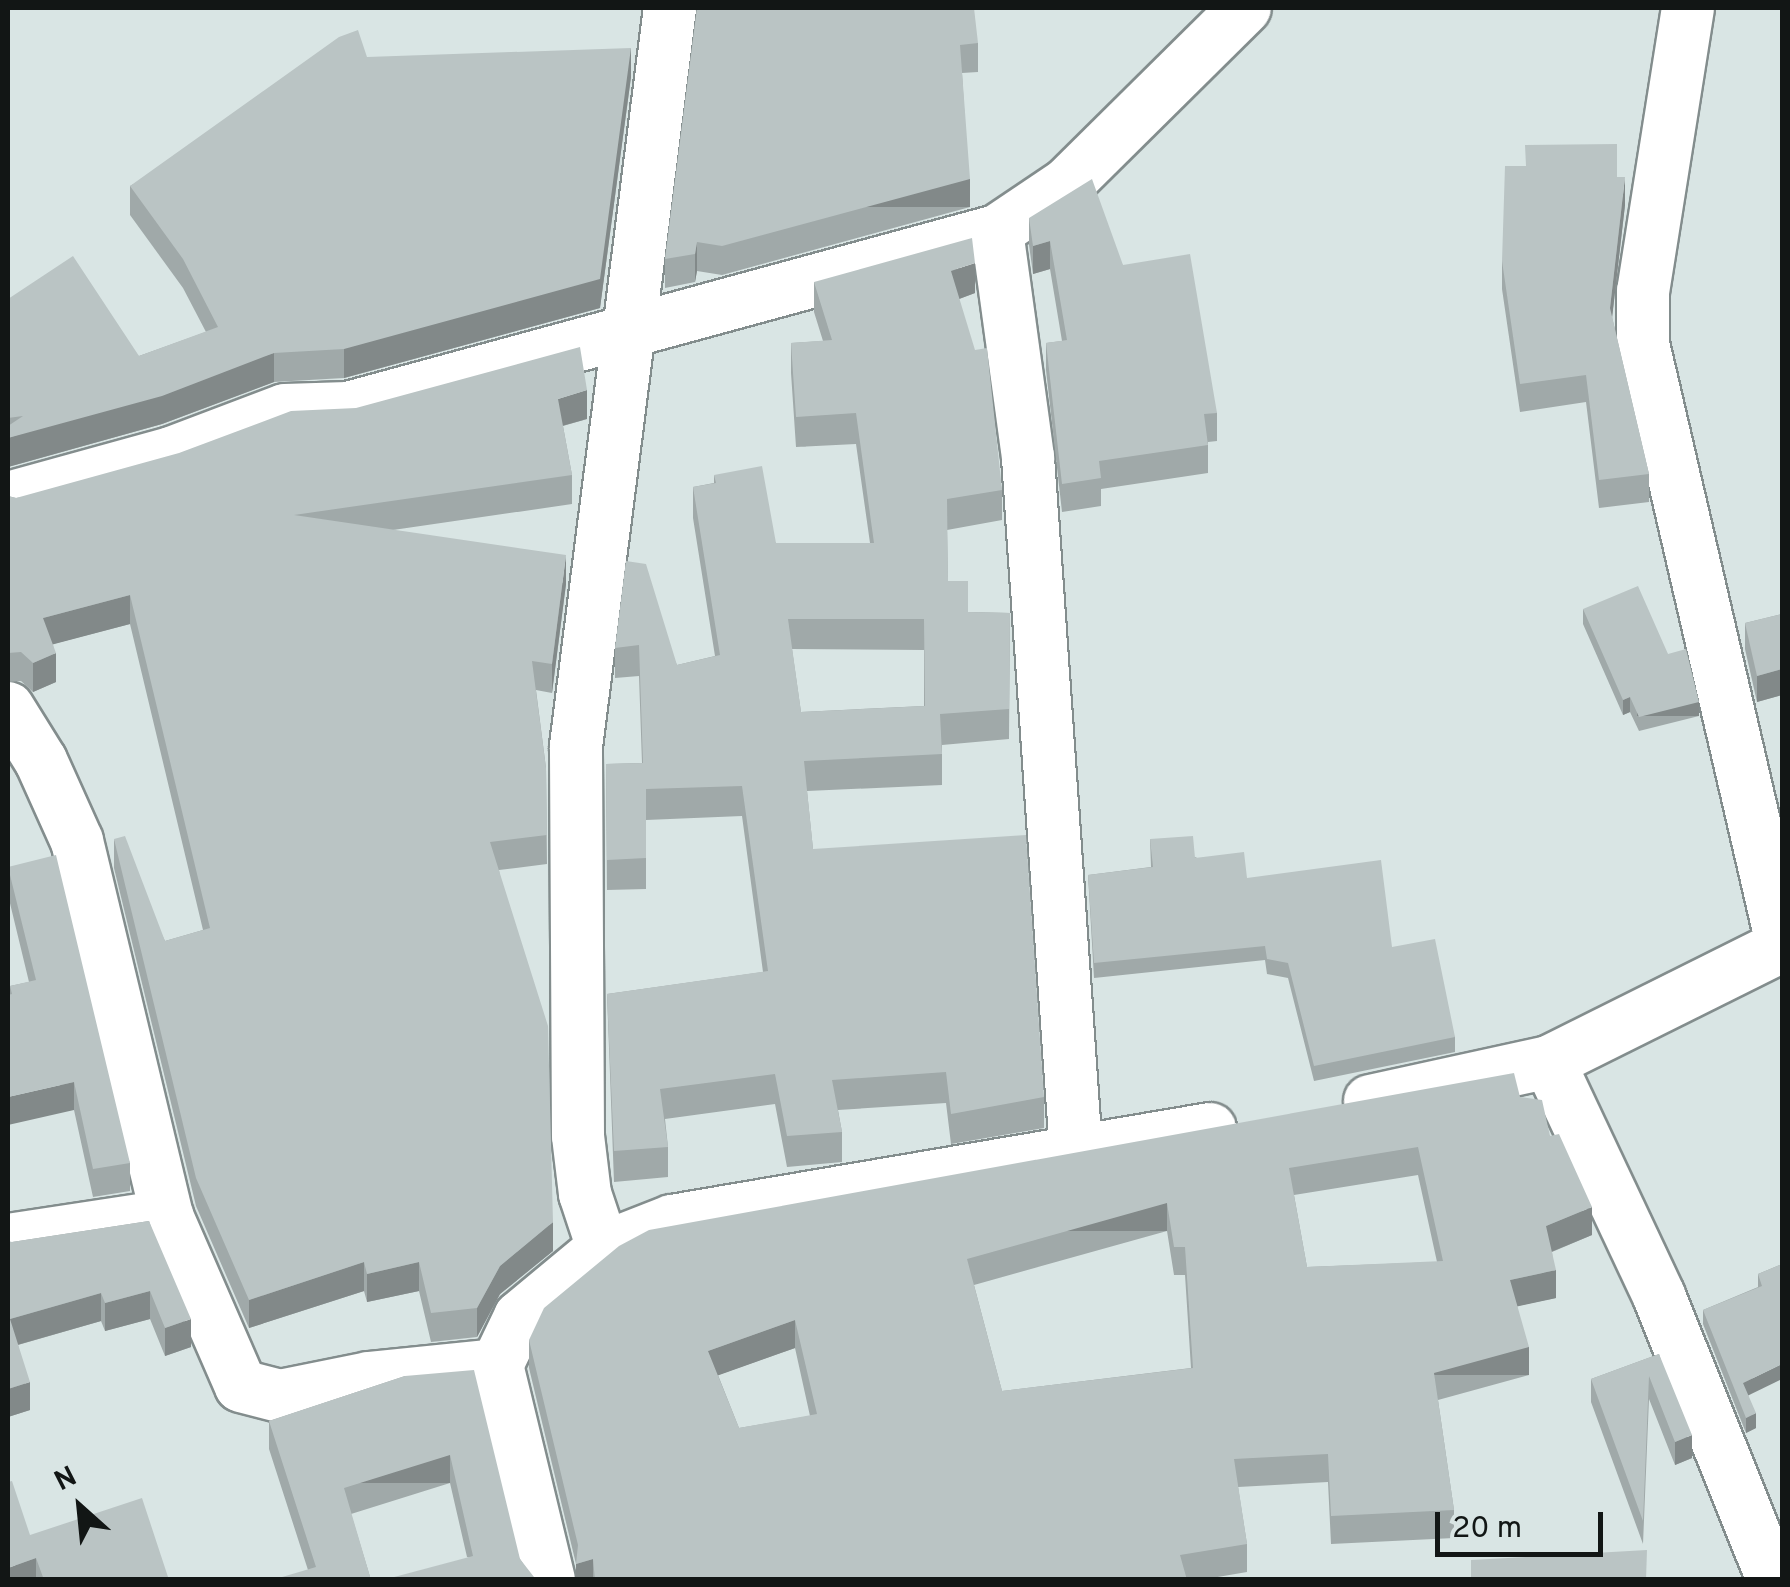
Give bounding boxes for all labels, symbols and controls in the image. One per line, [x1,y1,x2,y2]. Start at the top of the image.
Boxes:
north arrow [30,1457,130,1557]
text: N [49,1460,84,1501]
scale bar [1440,1492,1608,1554]
text: 20 m [1452,1511,1522,1548]

